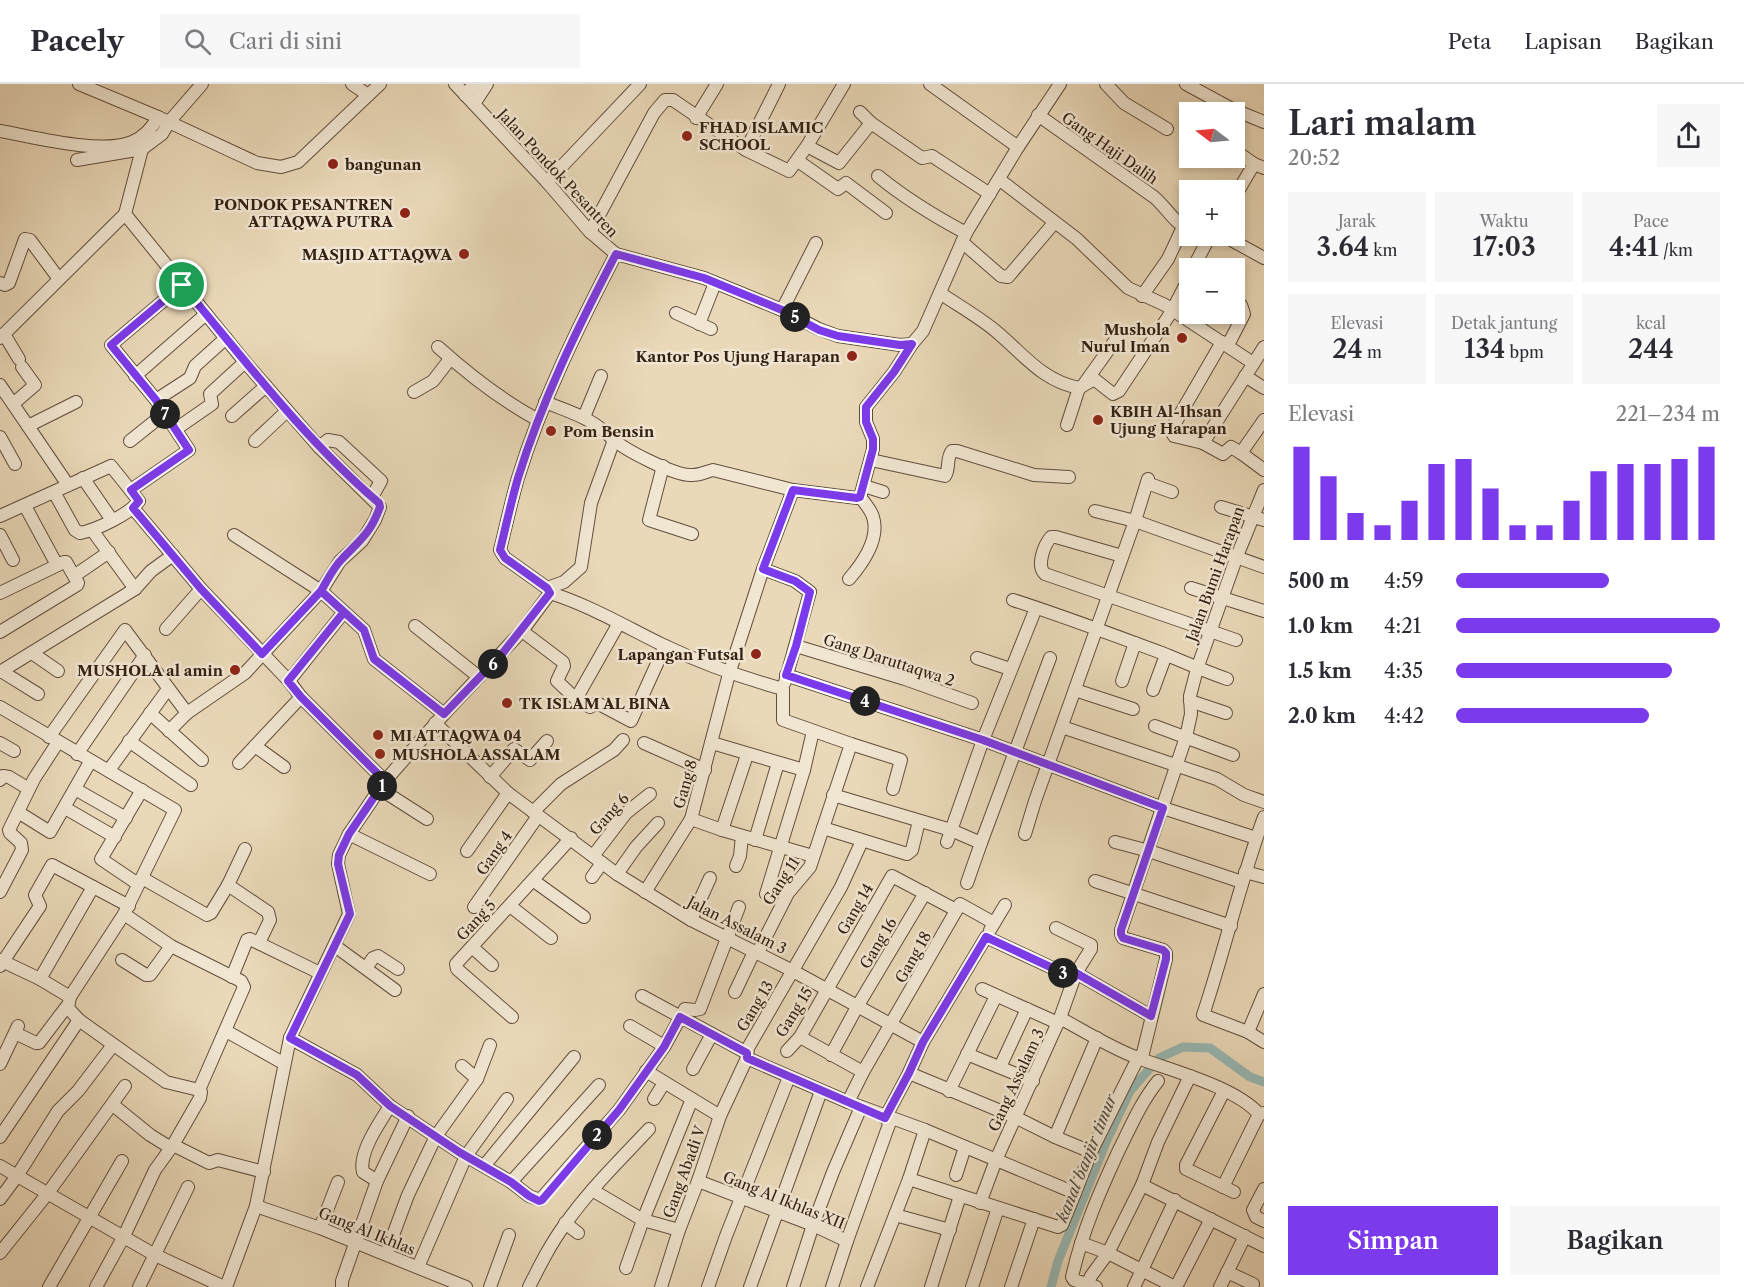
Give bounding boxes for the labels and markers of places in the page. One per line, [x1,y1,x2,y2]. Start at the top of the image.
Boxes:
place label: FHAD ISLAMIC SCHOOL [699,118,823,154]
marker: FHAD ISLAMIC SCHOOL [680,129,694,143]
place label: bangunan [344,155,422,174]
marker: bangunan [326,157,340,171]
place label: PONDOK PESANTREN ATTAQWA PUTRA [214,195,393,231]
marker: PONDOK PESANTREN ATTAQWA PUTRA [398,206,412,220]
place label: MASJID ATTAQWA [302,245,452,264]
marker: MASJID ATTAQWA [457,247,471,261]
pin [156,259,207,310]
pin: 5 [780,302,810,332]
place label: Mushola Nurul Iman [1081,320,1171,356]
marker: Mushola Nurul Iman [1175,331,1189,345]
place label: Kantor Pos Ujung Harapan [636,347,841,366]
marker: Kantor Pos Ujung Harapan [845,349,859,363]
pin: 7 [150,399,180,429]
place label: KBIH Al-Ihsan Ujung Harapan [1110,402,1228,438]
marker: KBIH Al-Ihsan Ujung Harapan [1091,413,1105,427]
place label: Pom Bensin [563,422,655,441]
marker: Pom Bensin [544,424,558,438]
place label: Lapangan Futsal [618,645,744,664]
marker: Lapangan Futsal [749,647,763,661]
pin: 6 [478,649,508,679]
place label: MUSHOLA al amin [77,661,224,680]
marker: MUSHOLA al amin [228,663,242,677]
pin: 4 [850,686,880,716]
place label: TK ISLAM AL BINA [519,694,671,713]
marker: TK ISLAM AL BINA [500,696,514,710]
place label: MI ATTAQWA 04 [390,726,522,745]
marker: MI ATTAQWA 04 [371,728,385,742]
place label: MUSHOLA ASSALAM [392,745,561,764]
marker: MUSHOLA ASSALAM [373,747,387,761]
pin: 1 [367,771,397,801]
pin: 3 [1048,958,1078,988]
pin: 2 [582,1120,612,1150]

